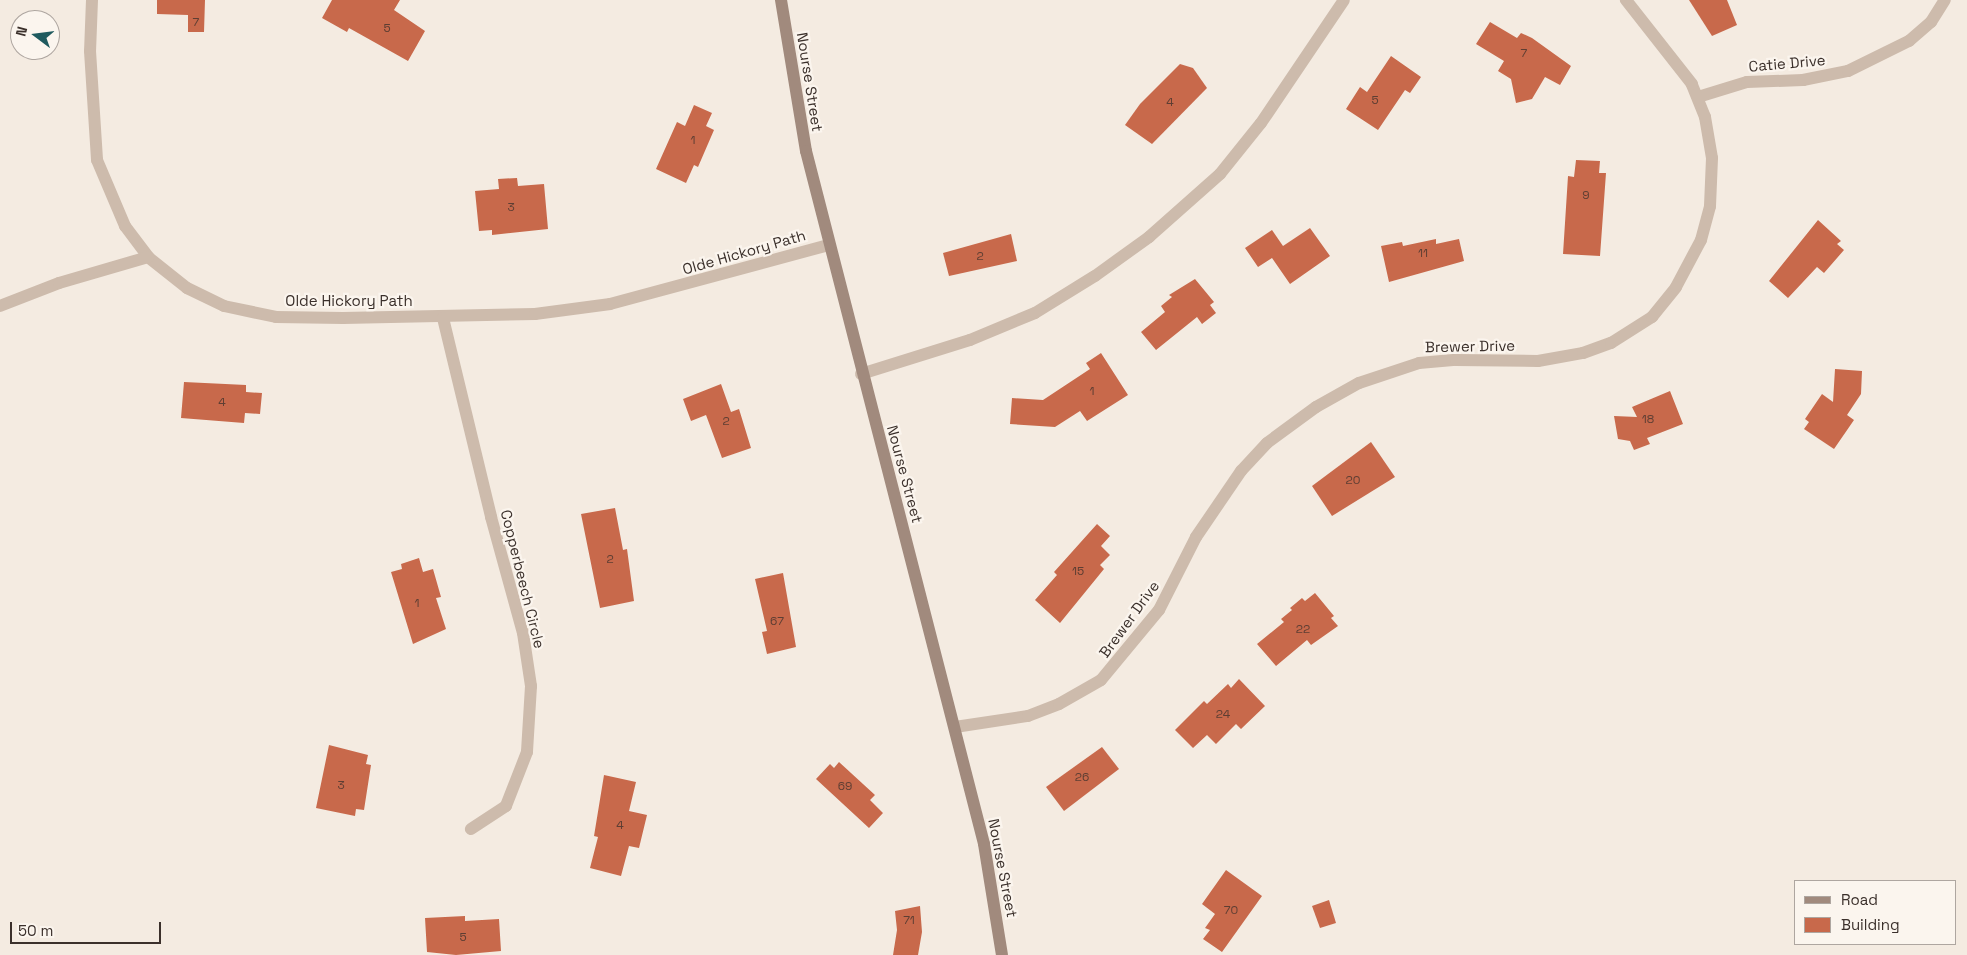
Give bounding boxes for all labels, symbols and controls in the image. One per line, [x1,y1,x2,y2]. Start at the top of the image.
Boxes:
north arrow [10,10,60,60]
house number: 7 [193,16,199,30]
house number: 5 [383,22,391,36]
text: N [12,25,31,38]
street label: Nourse Street [793,31,827,133]
house number: 7 [1521,47,1527,61]
street label: Catie Drive [1748,51,1826,75]
house number: 5 [1371,94,1379,108]
house number: 4 [1166,96,1174,110]
house number: 1 [690,134,696,148]
house number: 9 [1582,189,1590,203]
house number: 3 [507,201,515,215]
street label: Olde Hickory Path [680,226,808,278]
house number: 11 [1418,247,1428,261]
house number: 2 [976,250,984,264]
street label: Olde Hickory Path [285,292,413,310]
street label: Brewer Drive [1425,336,1515,356]
house number: 1 [1089,385,1095,399]
house number: 4 [218,396,226,410]
house number: 18 [1642,413,1654,427]
house number: 2 [722,415,730,429]
street label: Nourse Street [883,423,927,525]
house number: 20 [1346,474,1360,488]
street label: Copperbeech Circle [497,508,549,650]
house number: 2 [606,553,614,567]
house number: 15 [1072,565,1084,579]
street label: Brewer Drive [1095,577,1163,661]
house number: 1 [414,597,420,611]
house number: 67 [770,615,784,629]
house number: 22 [1296,623,1310,637]
house number: 24 [1216,708,1230,722]
house number: 26 [1075,771,1089,785]
house number: 3 [337,779,345,793]
house number: 69 [838,780,852,794]
street label: Nourse Street [985,817,1021,919]
house number: 4 [616,819,624,833]
legend [1794,880,1957,945]
text: Road [1841,890,1878,909]
house number: 70 [1224,904,1238,918]
scale bar [12,912,164,944]
house number: 71 [903,914,915,928]
text: Building [1841,915,1900,934]
text: 50 m [18,921,53,940]
house number: 5 [459,931,467,945]

